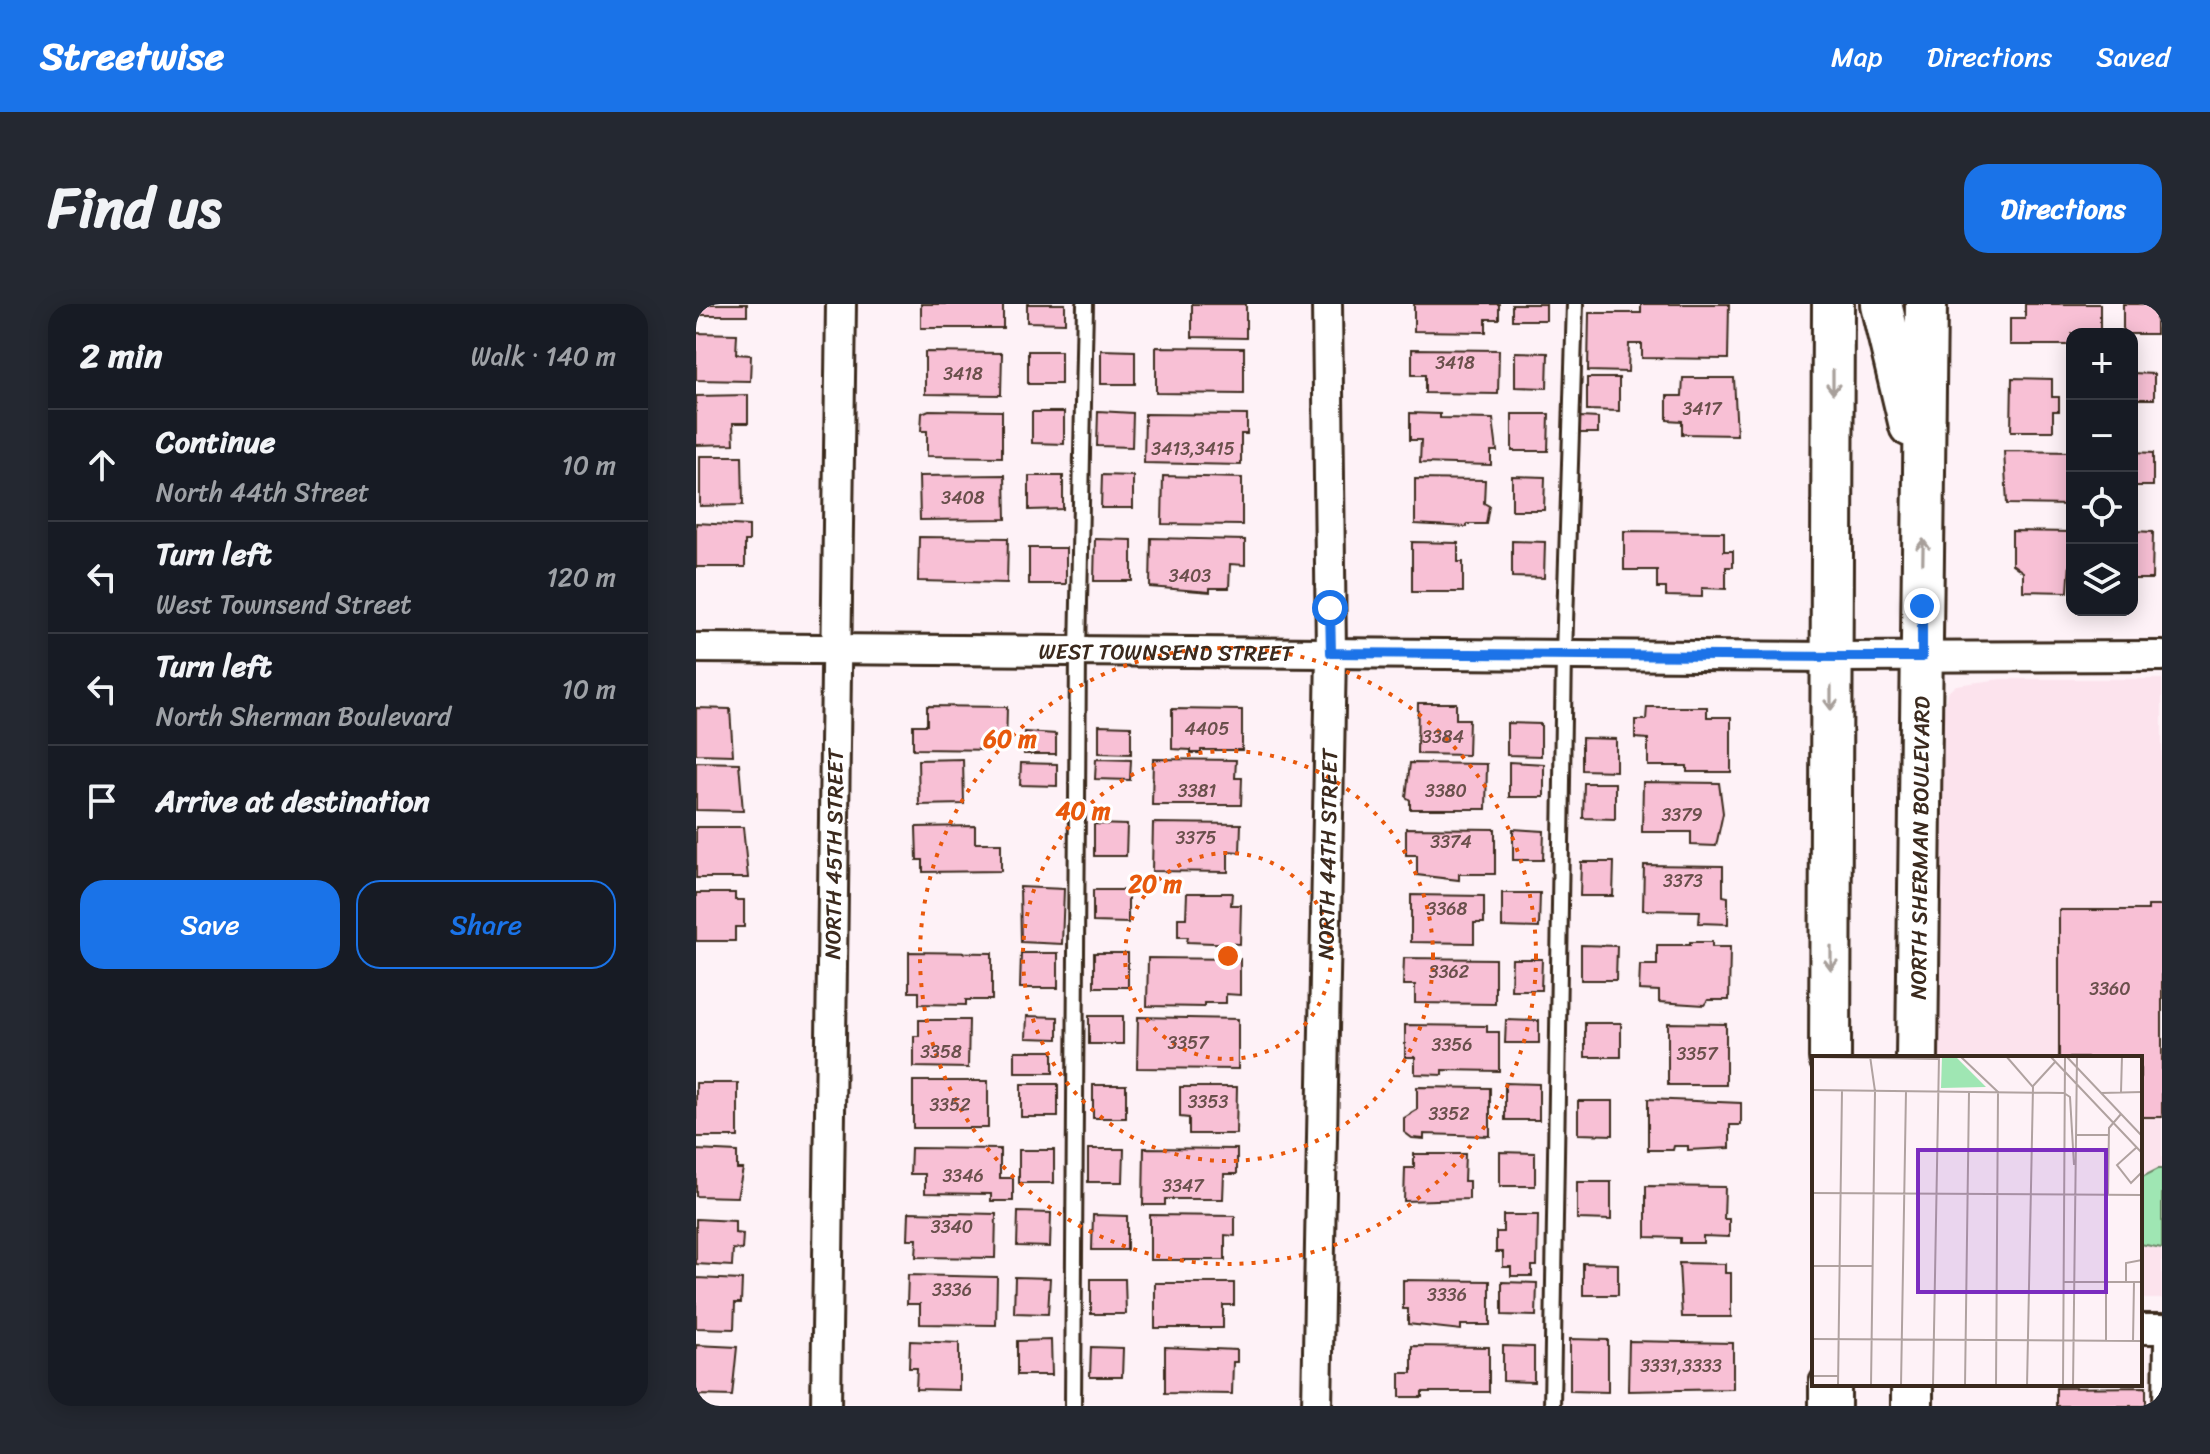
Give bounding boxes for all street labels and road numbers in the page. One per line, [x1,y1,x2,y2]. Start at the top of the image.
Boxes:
street label: WEST TOWNSEND STREET [1039,632,1295,673]
street label: NORTH SHERMAN BOULEVARD [1899,696,1941,1000]
street label: NORTH 45TH STREET [813,747,855,960]
street label: NORTH 44TH STREET [1306,747,1349,960]

